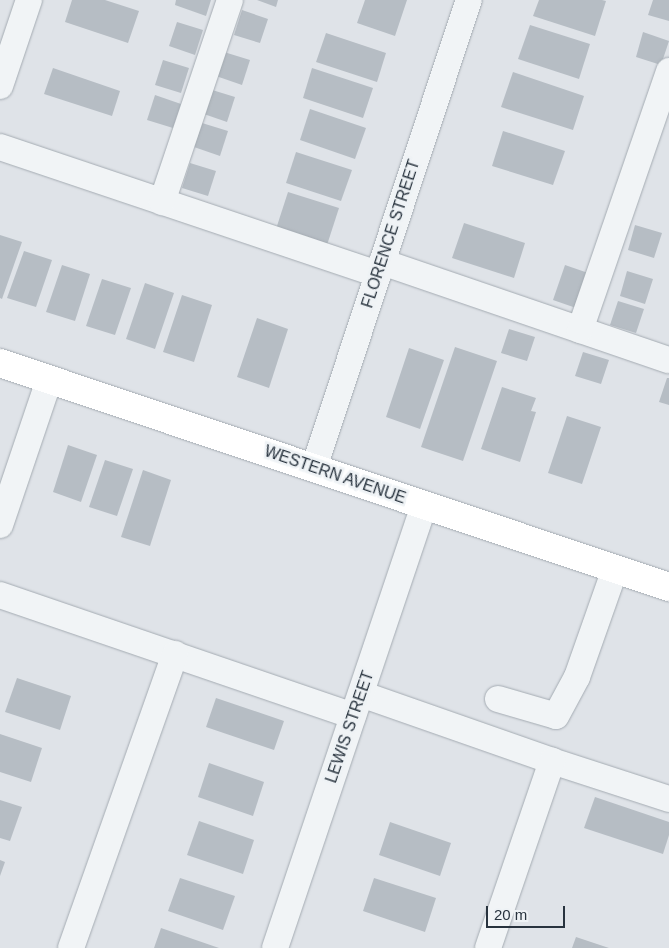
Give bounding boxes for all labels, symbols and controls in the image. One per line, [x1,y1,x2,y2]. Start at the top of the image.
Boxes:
street label: FLORENCE STREET [358,157,424,311]
street label: WESTERN AVENUE [261,442,409,508]
street label: LEWIS STREET [322,668,378,786]
scale bar [489,896,568,928]
text: 20 m [494,906,527,923]

